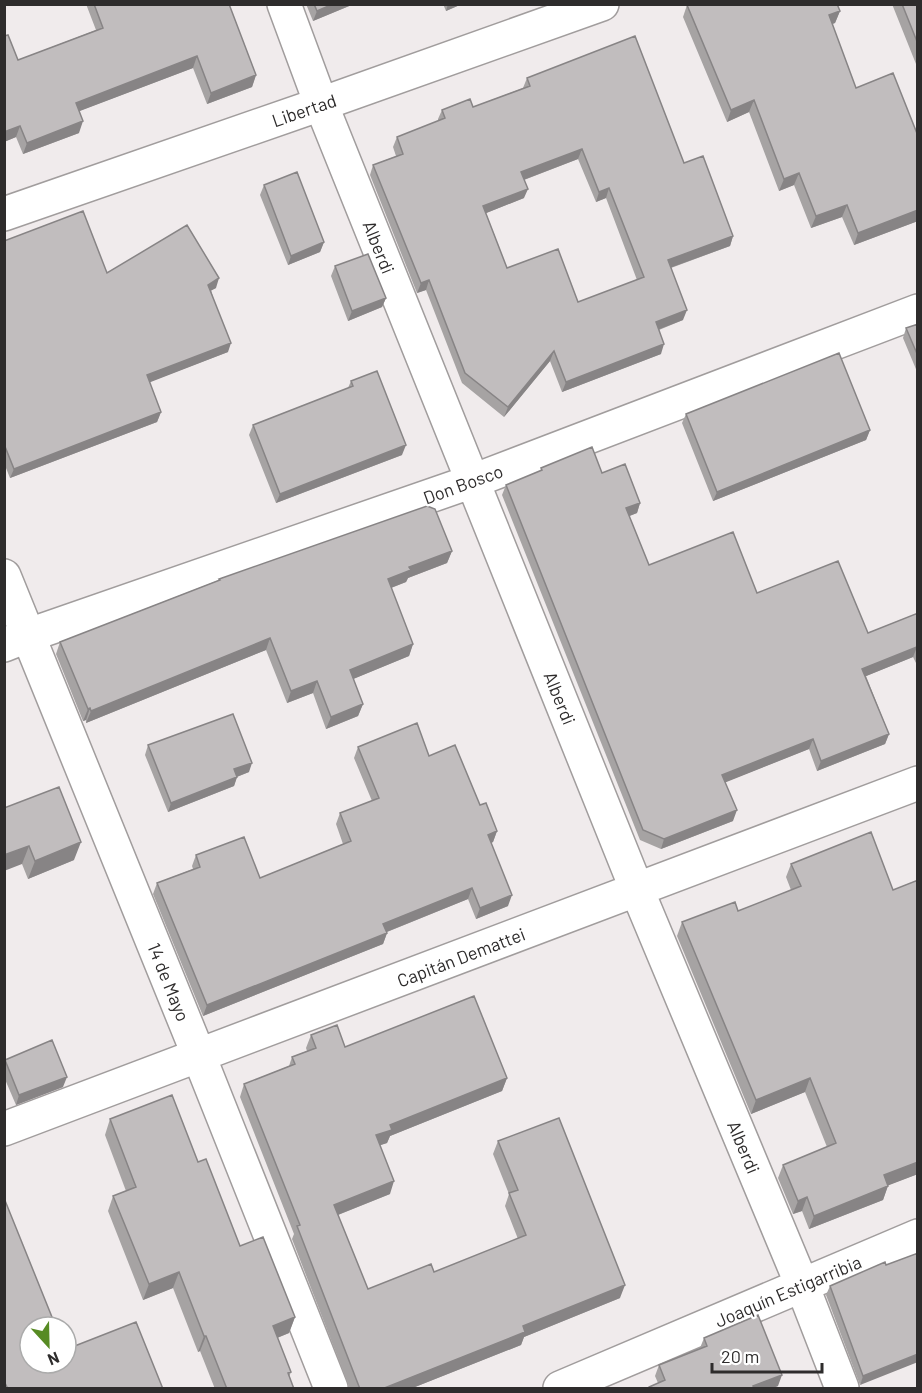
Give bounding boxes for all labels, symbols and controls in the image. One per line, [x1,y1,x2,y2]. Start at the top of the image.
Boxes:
street label: Libertad [269,89,339,131]
street label: Alberdi [358,217,400,277]
street label: Don Bosco [420,459,506,509]
street label: Alberdi [539,668,581,728]
street label: Capitán Demattei [394,922,528,992]
street label: 14 de Mayo [143,940,195,1024]
street label: Alberdi [723,1117,765,1177]
street label: Joaquín Estigarribia [711,1250,865,1332]
north arrow [18,1315,78,1375]
scale bar [712,1336,822,1374]
text: 20 m [721,1345,759,1367]
text: N [45,1349,62,1370]

